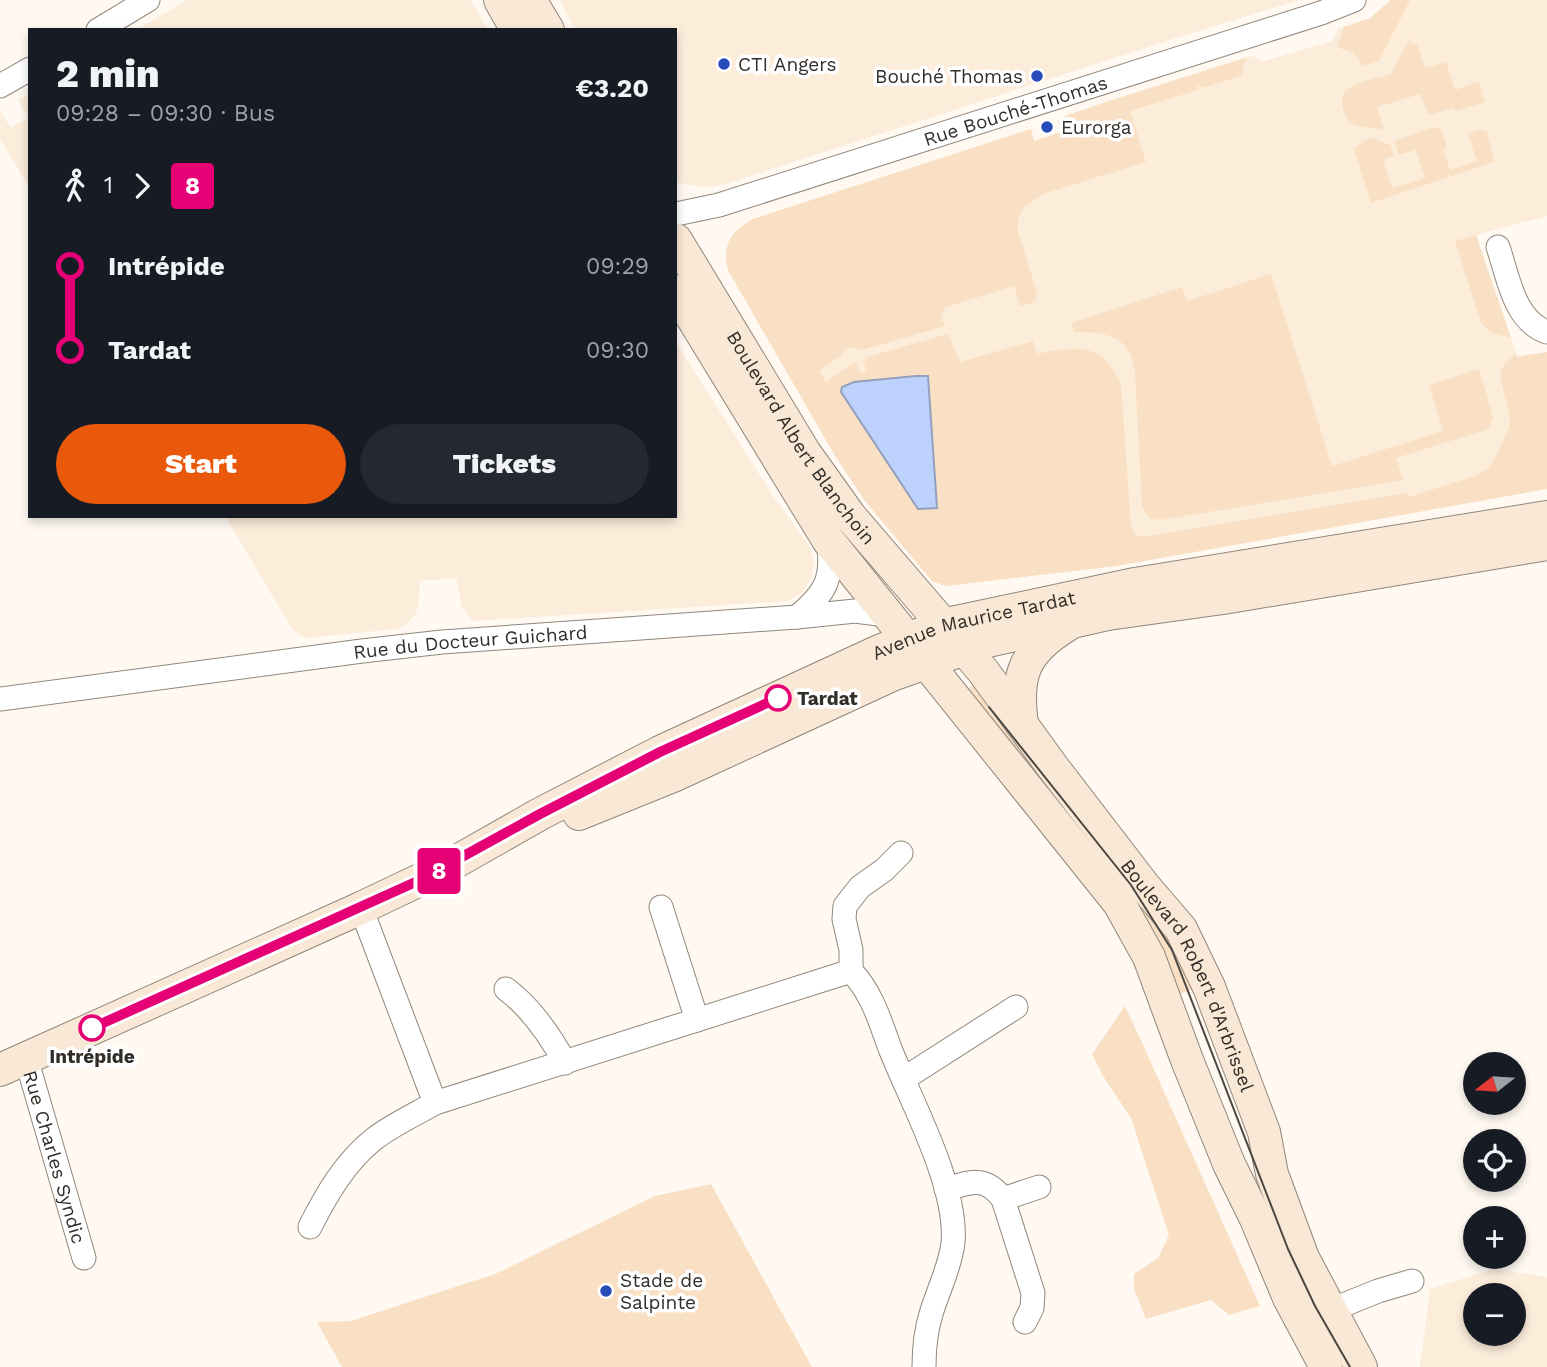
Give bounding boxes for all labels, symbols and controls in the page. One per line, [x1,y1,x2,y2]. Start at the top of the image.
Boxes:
text: 2 min [56,52,160,96]
place label: CTI Angers [738,53,837,76]
marker: CTI Angers [716,56,732,72]
place label: Bouché Thomas [875,65,1023,88]
marker: Bouché Thomas [1029,68,1045,84]
street label: Rue Bouché-Thomas [921,71,1110,151]
text: €3.20 [576,73,649,103]
text: 09:28 – 09:30 · Bus [56,100,275,127]
place label: Eurorga [1061,116,1132,139]
marker: Eurorga [1039,119,1055,135]
icon: walk [56,167,94,205]
icon: forward [123,167,161,205]
text: 1 [104,172,113,199]
text: 8 [185,172,200,200]
text: Intrépide [108,251,225,281]
text: 09:29 [586,253,649,280]
street label: Boulevard Albert Blanchoin [722,327,880,549]
text: Tardat [108,335,191,365]
text: 09:30 [586,337,649,364]
button: Start [56,424,346,504]
button: Tickets [360,424,649,504]
street label: Avenue Maurice Tardat [869,586,1078,665]
street label: Rue du Docteur Guichard [352,621,588,664]
marker: Tardat [765,685,791,711]
place label: Tardat [797,687,858,710]
line badge: 8 [416,848,462,894]
street label: Boulevard Robert d'Arbrissel [1116,855,1259,1095]
text: 8 [431,857,447,885]
marker: Intrépide [79,1015,105,1041]
place label: Intrépide [49,1045,135,1068]
north arrow [1463,1052,1526,1115]
map controls [1463,1052,1526,1346]
street label: Rue Charles Syndic [18,1068,90,1246]
button: locate [1463,1129,1526,1192]
button: + [1463,1206,1526,1269]
place label: Stade de Salpinte [620,1269,703,1314]
marker: Stade de Salpinte [598,1283,614,1299]
button: − [1463,1283,1526,1346]

